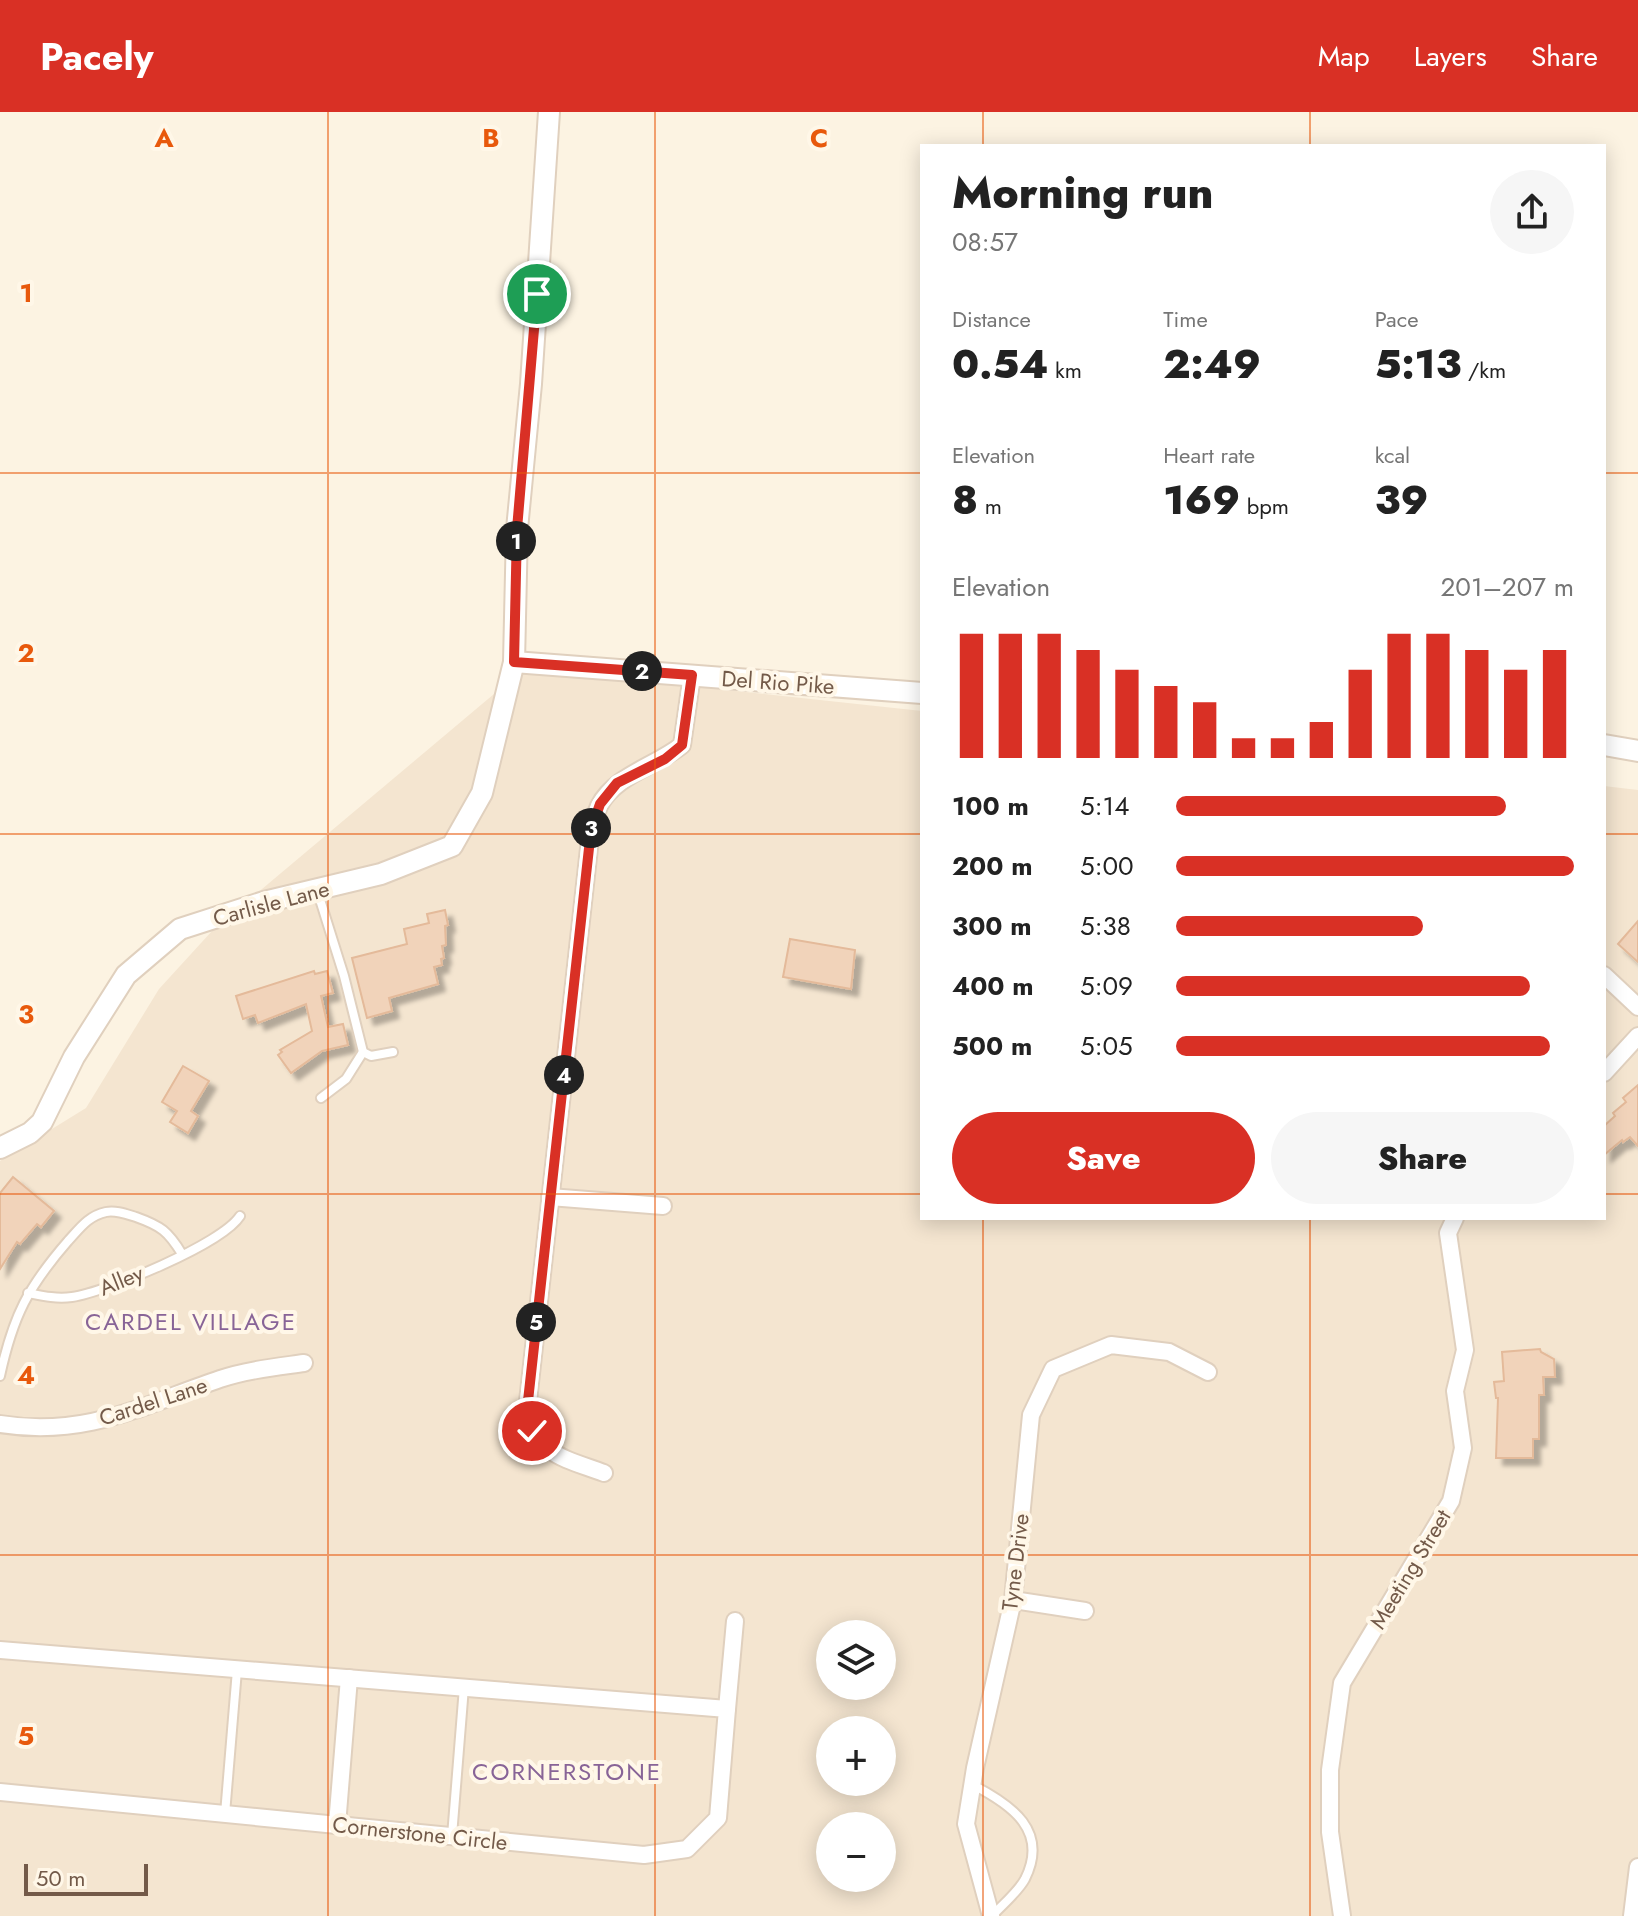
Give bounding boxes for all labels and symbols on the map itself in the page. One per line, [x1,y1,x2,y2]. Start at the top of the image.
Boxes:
text: A [153,119,174,157]
text: B [482,119,500,157]
text: C [810,119,828,157]
pin [503,260,571,328]
text: 1 [19,274,33,312]
pin: 1 [496,521,536,561]
text: 2 [17,634,35,672]
pin: 2 [622,651,662,691]
street label: Del Rio Pike [720,662,836,702]
pin: 3 [571,808,611,848]
street label: Carlisle Lane [209,872,333,934]
text: 3 [18,995,34,1033]
pin: 4 [544,1055,584,1095]
street label: Alley [94,1257,148,1303]
pin: 5 [516,1302,556,1342]
district label: CARDEL VILLAGE [85,1304,297,1339]
text: 4 [17,1356,35,1394]
street label: Cardel Lane [95,1368,211,1434]
pin [498,1397,566,1465]
street label: Meeting Street [1362,1502,1459,1635]
street label: Tyne Drive [993,1512,1037,1612]
text: 5 [18,1717,34,1755]
district label: CORNERSTONE [472,1754,662,1789]
street label: Cornerstone Circle [331,1808,509,1858]
scale bar [24,1860,148,1896]

